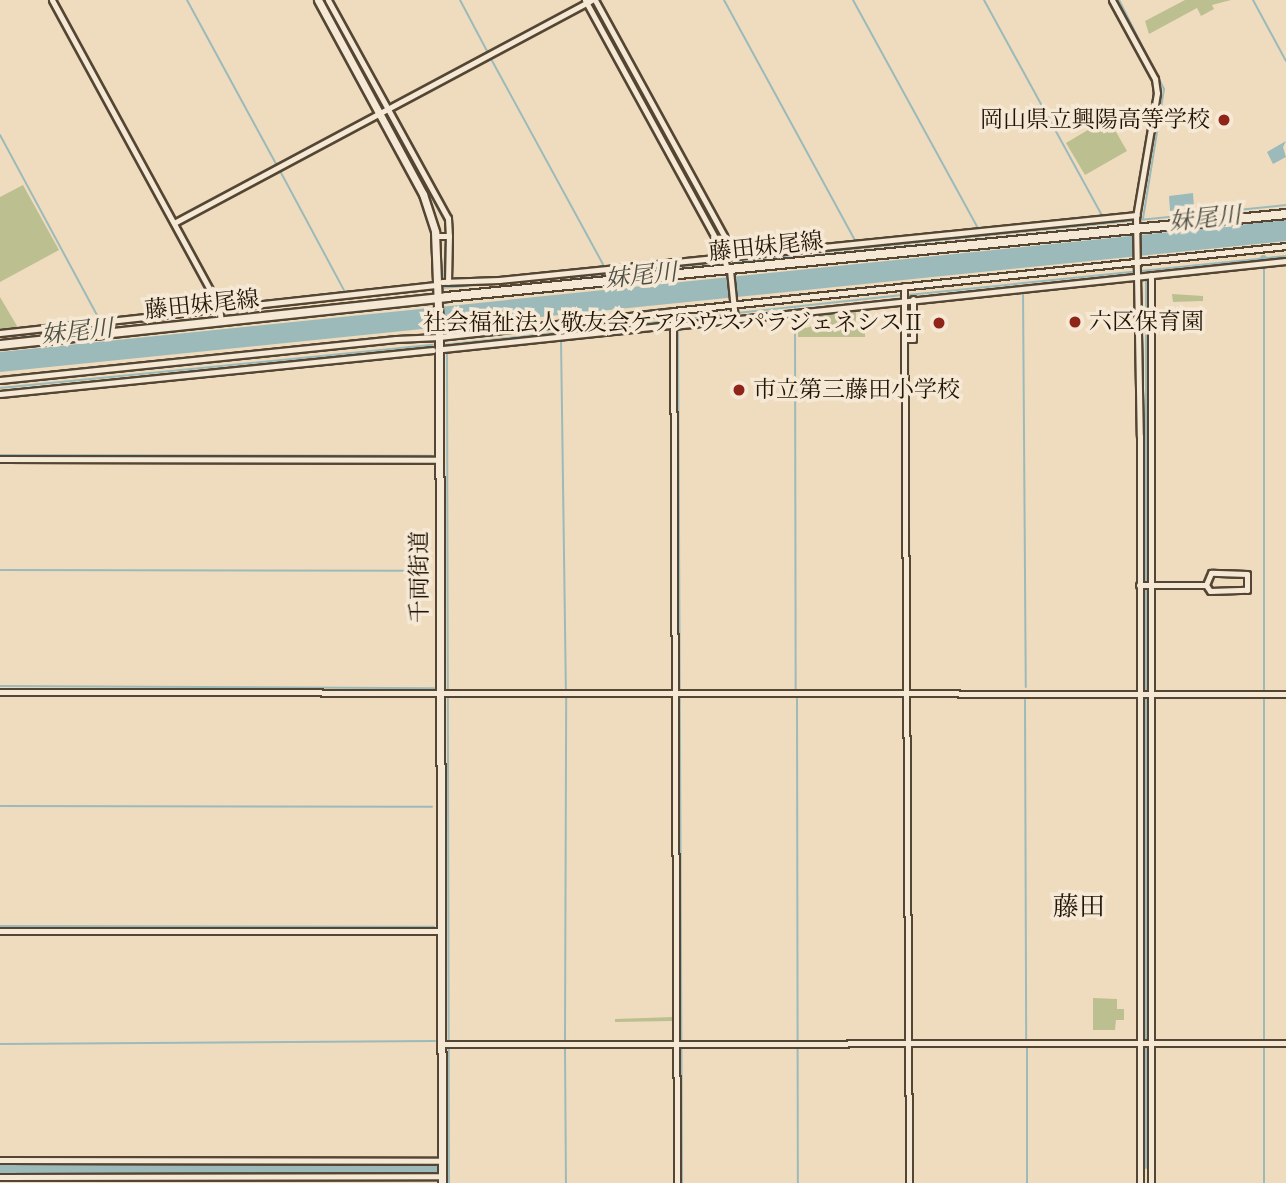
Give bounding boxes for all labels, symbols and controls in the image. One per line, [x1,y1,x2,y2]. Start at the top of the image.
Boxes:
place label: 岡山県立興陽高等学校 [980,106,1210,134]
marker: 岡山県立興陽高等学校 [1216,112,1232,128]
water label: 妹尾川 [1168,201,1242,237]
street label: 藤田妹尾線 [707,227,825,267]
water label: 妹尾川 [604,258,678,294]
street label: 藤田妹尾線 [143,285,261,325]
place label: 六区保育園 [1089,308,1204,336]
place label: 社会福祉法人敬友会ケアハウスパラジェネシスⅡ [419,309,925,337]
water label: 妹尾川 [40,314,114,350]
marker: 六区保育園 [1067,314,1083,330]
marker: 社会福祉法人敬友会ケアハウスパラジェネシスⅡ [931,315,947,331]
place label: 市立第三藤田小学校 [753,376,960,404]
marker: 市立第三藤田小学校 [731,382,747,398]
street label: 千両街道 [406,531,434,623]
district label: 藤田 [1053,892,1105,924]

